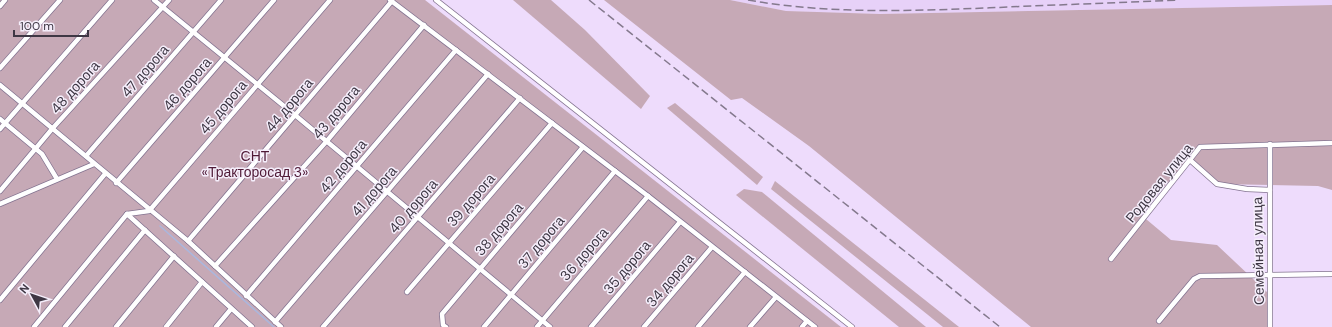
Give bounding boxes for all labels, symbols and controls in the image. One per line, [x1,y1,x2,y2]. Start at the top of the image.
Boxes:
scale bar [14,12,88,38]
text: 100 m [20,18,54,34]
street label: 47 дорога [117,41,173,101]
street label: 46 дорога [159,53,215,114]
street label: 48 дорога [47,57,104,117]
street label: 44 дорога [261,74,317,136]
street label: 45 дорога [195,76,251,138]
street label: 43 дорога [308,81,364,143]
street label: 42 дорога [315,135,371,196]
street label: Родовая улица [1121,139,1197,226]
park label: СНТ «Тракторосад 3» [202,147,308,181]
street label: 41 дорога [347,162,401,220]
street label: 39 дорога [443,170,499,230]
street label: 40 дорога [385,175,442,237]
street label: Семейная улица [1248,196,1268,305]
street label: 38 дорога [471,199,527,259]
street label: 37 дорога [514,212,568,272]
street label: 36 дорога [556,223,612,284]
street label: 35 дорога [599,236,655,298]
street label: 34 дорога [642,249,698,311]
north arrow [12,275,52,315]
text: N [16,281,32,296]

